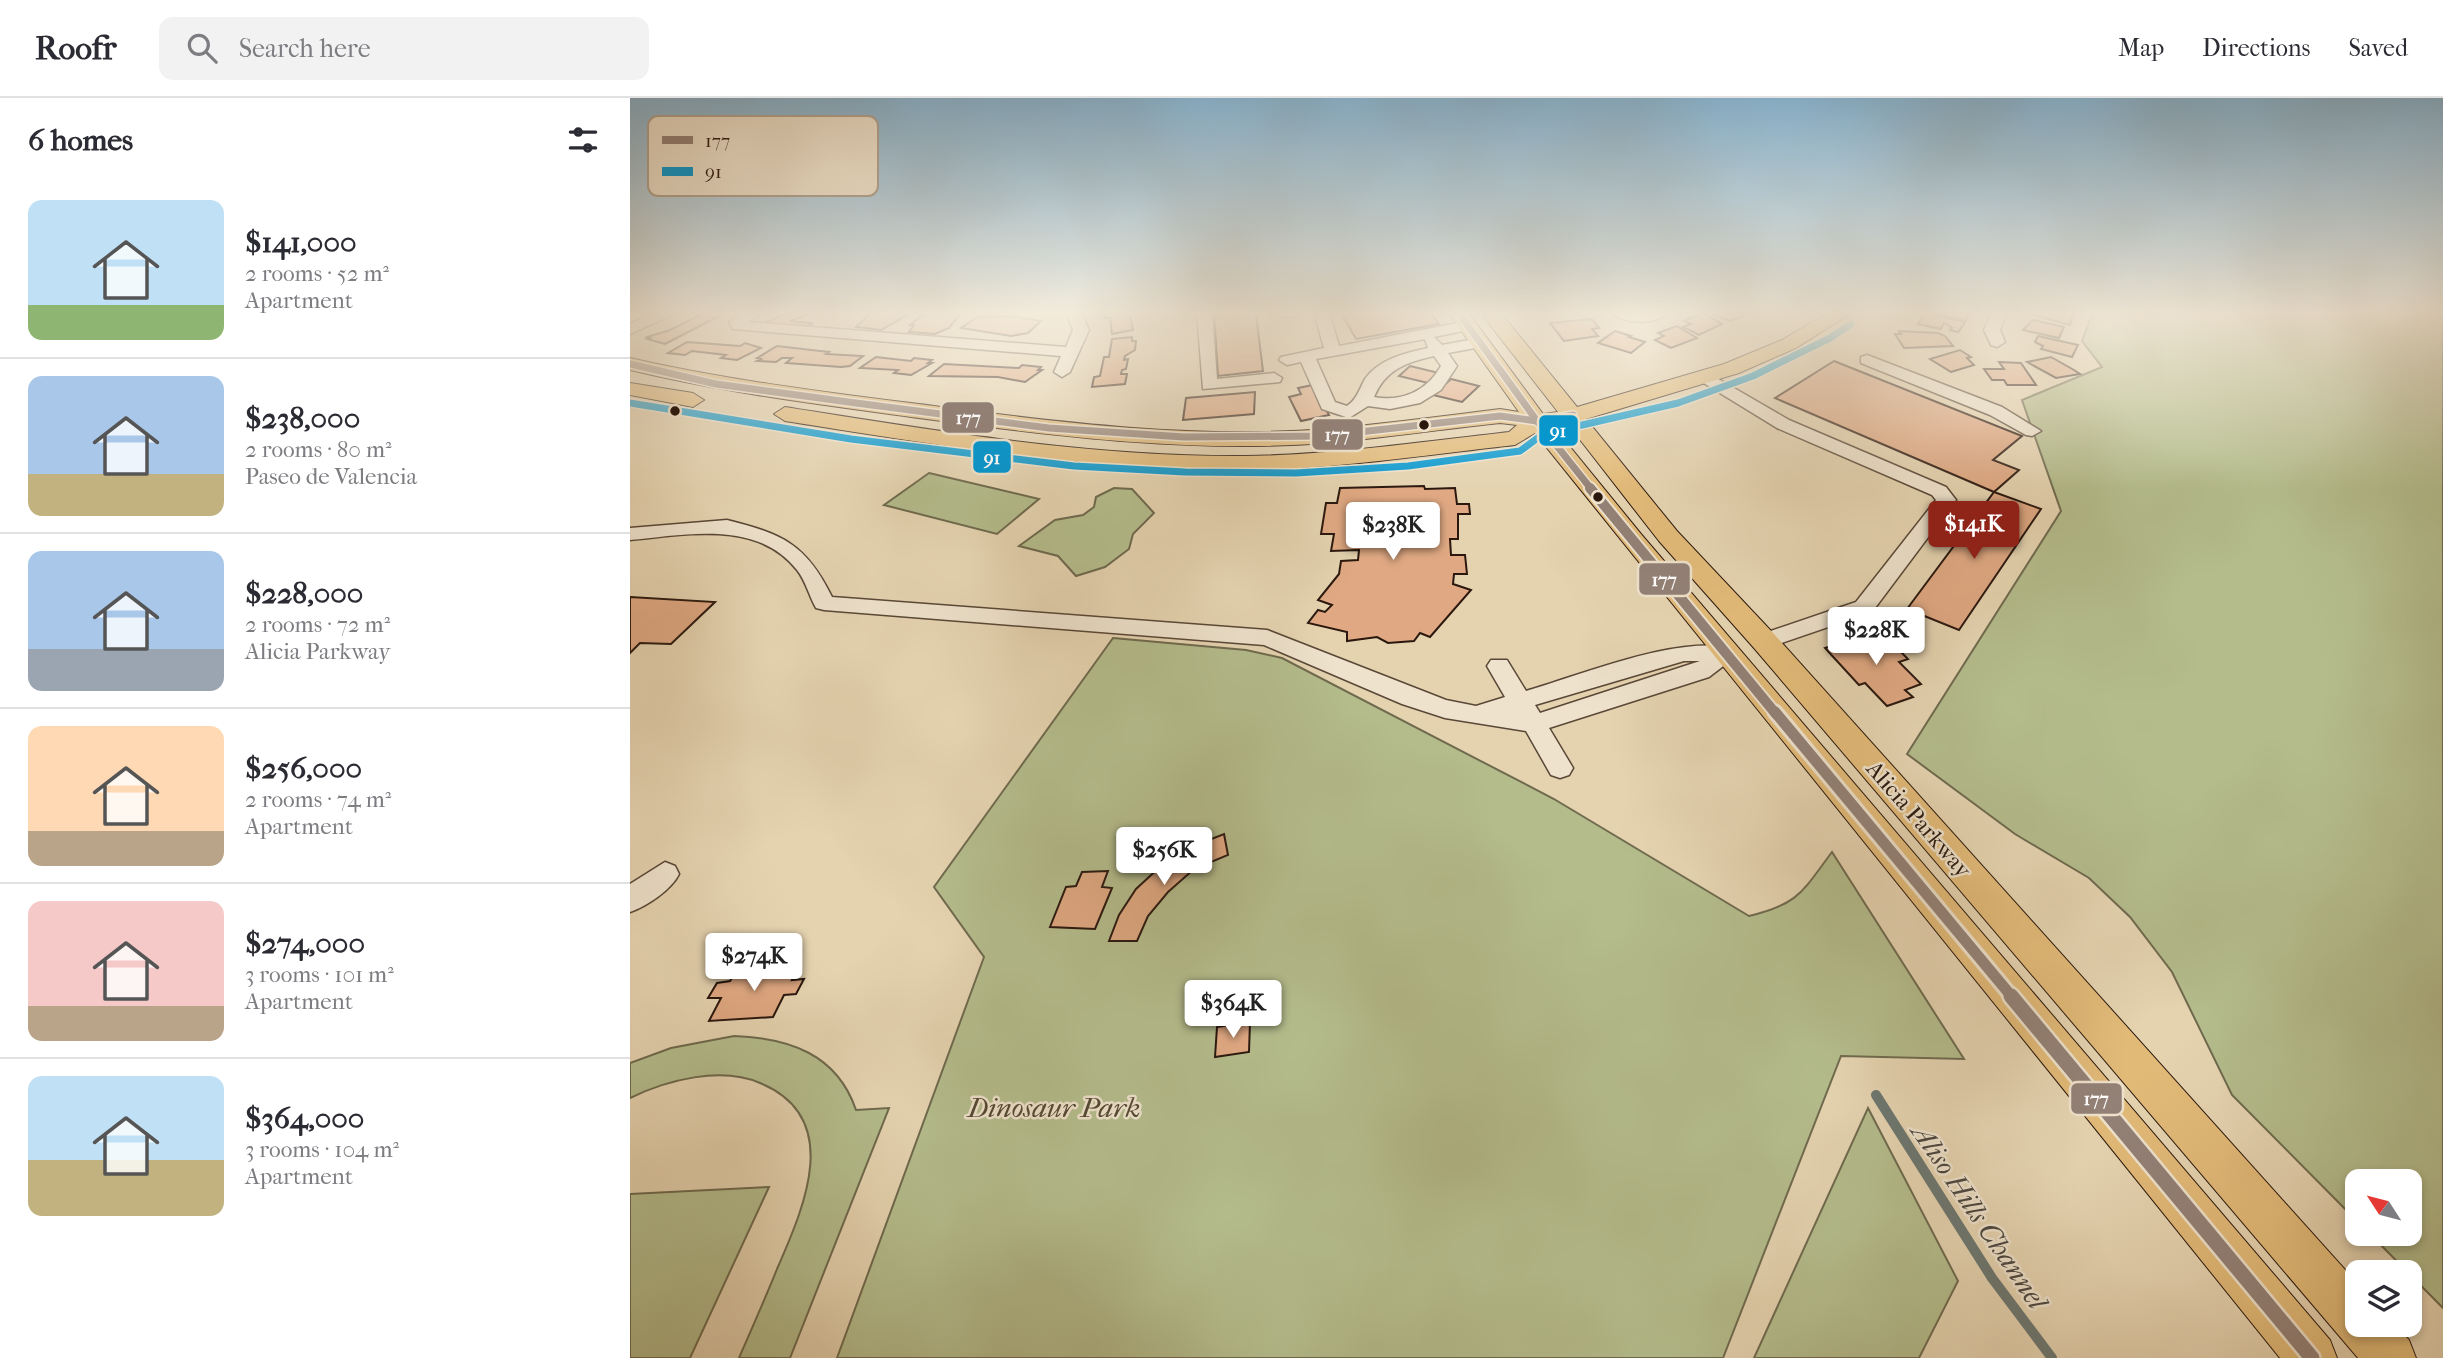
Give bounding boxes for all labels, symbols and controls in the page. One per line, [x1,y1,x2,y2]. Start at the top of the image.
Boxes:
search box [159,17,649,80]
text: Roofr [35,29,117,68]
icon: search [183,29,221,67]
text: Search here [239,33,371,64]
text: Map [2118,34,2164,62]
text: Directions [2202,34,2310,62]
text: Saved [2348,34,2408,62]
legend [648,116,878,196]
icon: filters [564,121,602,159]
text: 6 homes [28,123,133,158]
text: 177 [705,130,730,152]
text: 91 [705,161,722,183]
text: $141,000 [245,225,357,260]
icon: home [84,228,168,312]
text: 2 rooms · 52 m² [245,260,389,287]
text: Apartment [245,287,353,314]
text: $238,000 [245,401,360,436]
line badge: 177 [941,401,995,434]
icon: home [84,404,168,488]
unlabelled marker [668,404,682,418]
text: 177 [955,407,981,429]
line badge: 91 [1538,414,1579,447]
line badge: 177 [1311,418,1364,451]
unlabelled marker [1417,418,1431,432]
text: 91 [1549,420,1566,442]
text: 177 [1324,424,1350,446]
text: 2 rooms · 80 m² [245,436,392,463]
line badge: 91 [972,440,1012,474]
text: 91 [983,447,1000,469]
text: Paseo de Valencia [245,463,417,490]
unlabelled marker [1591,490,1605,504]
pin: $141K [1925,502,2023,561]
pin: $238K [1344,503,1442,562]
text: $141K [1944,510,2004,537]
text: $238K [1362,511,1424,538]
line badge: 177 [1638,562,1691,596]
text: 177 [1651,569,1677,591]
text: $228,000 [245,576,363,611]
icon: home [84,579,168,663]
pin: $228K [1827,608,1925,667]
text: 2 rooms · 72 m² [245,611,390,638]
text: $228K [1844,616,1908,643]
text: Alicia Parkway [245,638,391,665]
text: $256,000 [245,751,362,786]
icon: home [84,754,168,838]
street label: Alicia Parkway [1860,755,1977,884]
text: 2 rooms · 74 m² [245,786,391,813]
text: Apartment [245,813,353,840]
pin: $256K [1115,828,1213,887]
text: $256K [1132,836,1196,863]
text: $274,000 [245,926,365,961]
icon: home [84,929,168,1013]
pin: $274K [705,934,803,993]
text: $274K [721,942,787,969]
text: 3 rooms · 101 m² [245,961,394,988]
pin: $364K [1184,981,1282,1040]
text: Apartment [245,988,353,1015]
text: $364K [1201,989,1265,1016]
line badge: 177 [2070,1082,2123,1115]
text: 177 [2083,1088,2109,1110]
park label: Dinosaur Park [966,1091,1140,1124]
text: $364,000 [245,1101,364,1136]
icon: home [84,1104,168,1188]
water label: Aliso Hills Channel [1904,1115,2056,1318]
text: 3 rooms · 104 m² [245,1136,399,1163]
text: Apartment [245,1163,353,1190]
north arrow [2345,1169,2422,1246]
map controls [2345,1169,2422,1337]
button: layers [2345,1260,2422,1337]

